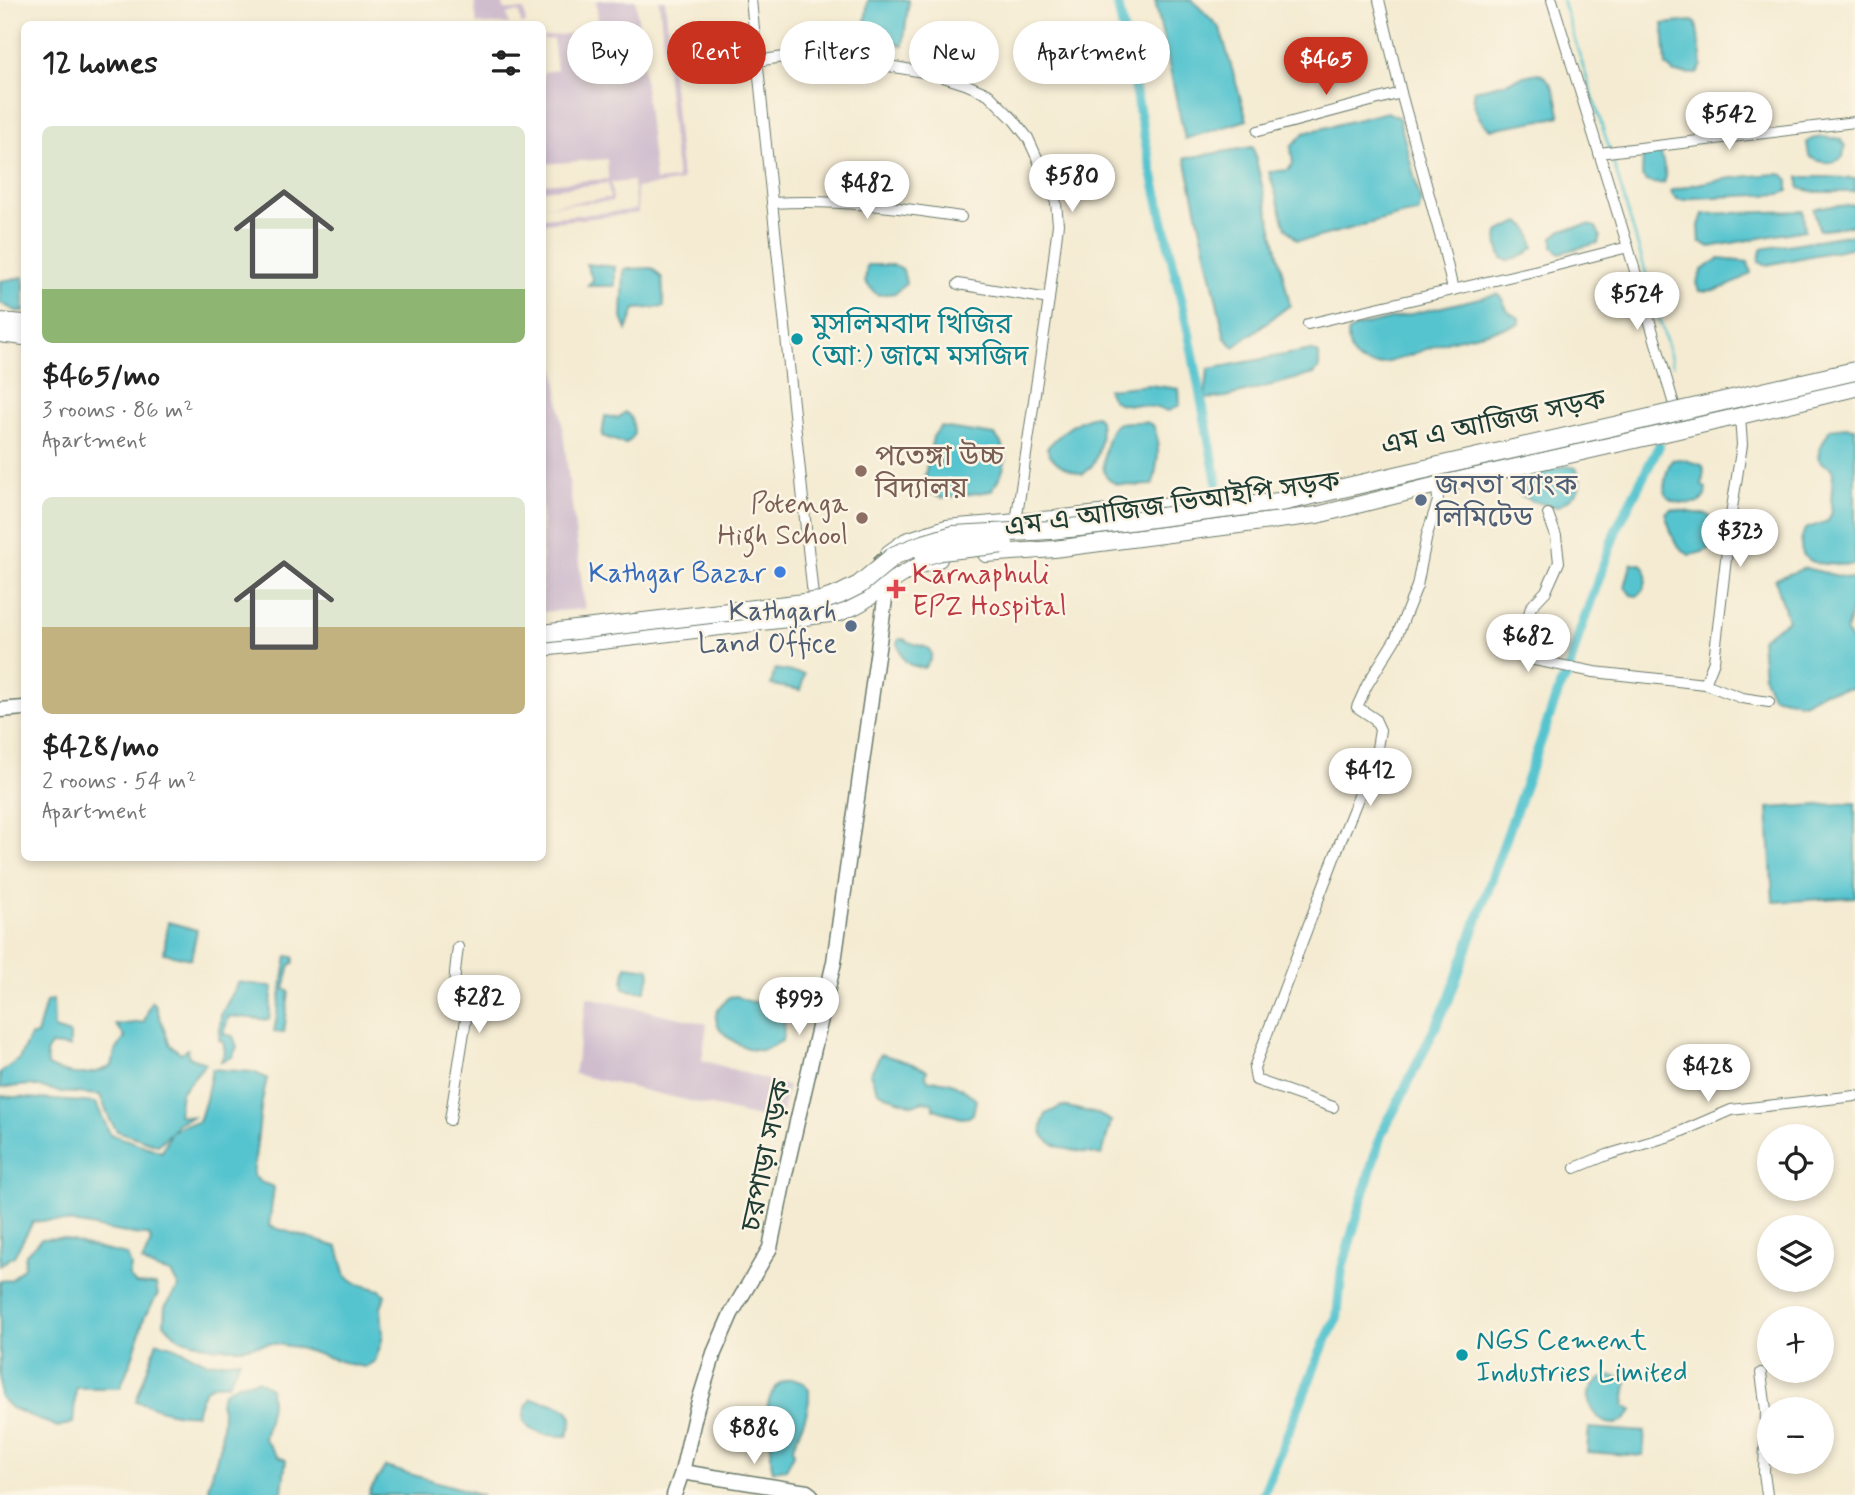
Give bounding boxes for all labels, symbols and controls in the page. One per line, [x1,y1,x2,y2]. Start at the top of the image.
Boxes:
chip: Buy [567,21,653,84]
chip: Rent [667,21,766,84]
chip: Filters [780,21,895,84]
chip: New [909,21,999,84]
chip: Apartment [1013,21,1170,84]
pin: $465 [1285,38,1367,97]
text: 12 homes [42,44,158,83]
icon: filters [487,44,525,82]
text: $465 [1300,45,1352,75]
pin: $542 [1688,92,1770,152]
text: $542 [1701,100,1757,130]
pin: $580 [1031,154,1113,214]
pin: $482 [826,162,908,221]
text: $580 [1045,162,1099,192]
text: $482 [840,169,894,199]
icon: home [221,171,347,297]
pin: $524 [1596,272,1678,332]
text: $524 [1610,280,1664,310]
place label: মুসলিমবাদ খিজির (আ:) জামে মসজিদ [810,307,1029,376]
marker: মুসলিমবাদ খিজির (আ:) জামে মসজিদ [789,331,805,347]
text: $465/mo [42,357,160,396]
street label: এম এ আজিজ সড়ক [1378,381,1610,465]
text: 3 rooms · 86 m² [42,396,193,426]
text: Apartment [42,426,147,456]
place label: পতেঙ্গা উচ্চ বিদ্যালয় [874,439,1005,508]
marker: পতেঙ্গা উচ্চ বিদ্যালয় [853,463,869,479]
street label: এম এ আজিজ ভিআইপি সড়ক [1002,464,1343,547]
place label: জনতা ব্যাংক লিমিটেড [1434,468,1578,537]
place label: Potenga High School [718,486,848,558]
marker: জনতা ব্যাংক লিমিটেড [1413,492,1429,508]
marker: Potenga High School [854,510,870,526]
pin: $323 [1699,510,1781,569]
text: $323 [1717,517,1763,547]
icon: home [221,542,347,668]
place label: Kathgar Bazar [588,556,766,593]
place label: Karnaphuli EPZ Hospital [912,557,1067,626]
marker: Kathgar Bazar [772,564,788,580]
marker: Karnaphuli EPZ Hospital [886,579,906,599]
place label: Kathgarh Land Office [698,594,837,663]
pin: $682 [1487,614,1569,674]
marker: Kathgarh Land Office [843,618,859,634]
text: $682 [1502,622,1554,652]
text: $428/mo [42,728,159,767]
pin: $412 [1329,748,1411,808]
text: $412 [1345,756,1395,786]
text: 2 rooms · 54 m² [42,767,196,797]
text: Apartment [42,797,147,827]
pin: $282 [438,976,520,1035]
pin: $993 [758,978,840,1037]
text: $282 [453,983,505,1013]
text: $993 [775,985,823,1015]
pin: $428 [1667,1044,1749,1104]
text: $428 [1682,1052,1734,1082]
street label: চরপাড়া সড়ক [733,1076,802,1236]
map controls [1757,1124,1834,1474]
button: locate [1757,1124,1834,1201]
button: layers [1757,1215,1834,1292]
button: + [1757,1306,1834,1383]
place label: NGS Cement Industries Limited [1476,1323,1688,1392]
marker: NGS Cement Industries Limited [1454,1347,1470,1363]
button: − [1757,1397,1834,1474]
pin: $886 [713,1406,795,1466]
text: $886 [729,1414,779,1444]

